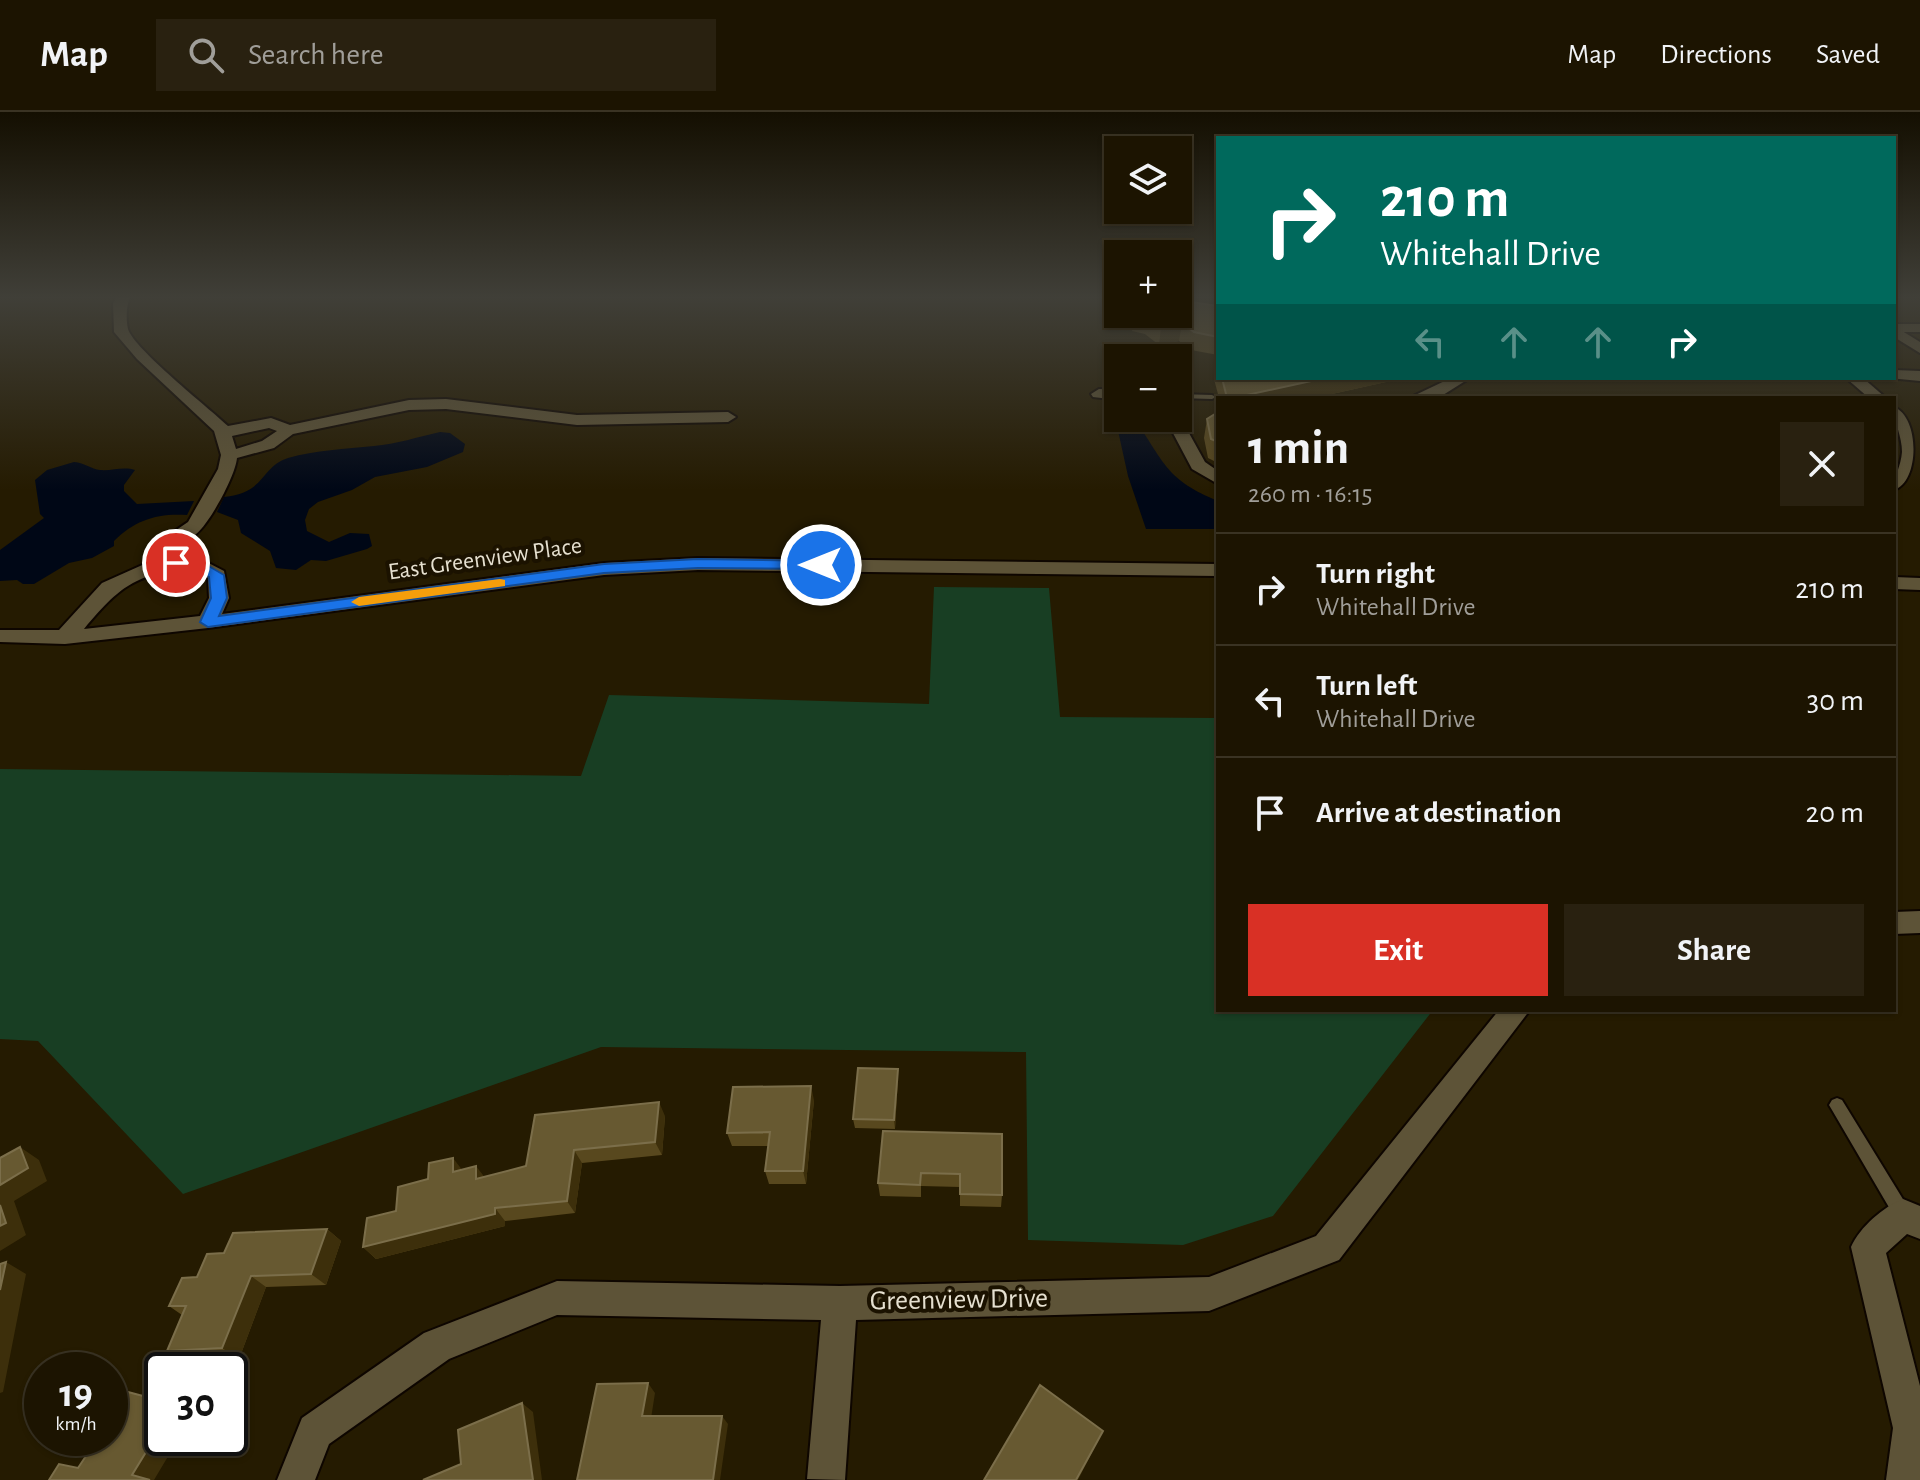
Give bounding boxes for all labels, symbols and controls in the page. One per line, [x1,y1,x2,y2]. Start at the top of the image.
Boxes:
search box [156,19,716,91]
icon: search [184,33,228,77]
text: Map [40,36,108,74]
text: Search here [248,40,384,70]
text: Map [1567,41,1616,69]
text: Directions [1660,41,1772,69]
text: Saved [1816,41,1880,69]
map controls [1104,136,1192,432]
button: layers [1104,136,1192,224]
icon: right [1248,168,1352,272]
text: 210 m [1380,171,1509,227]
text: Whitehall Drive [1380,236,1601,272]
button: + [1104,240,1192,328]
icon: left [1408,320,1452,364]
icon: ahead [1492,320,1536,364]
icon: ahead [1576,320,1620,364]
icon: right [1660,320,1704,364]
button: − [1104,344,1192,432]
button: close [1780,422,1864,506]
text: 1 min [1248,425,1349,473]
text: 260 m · 16:15 [1248,481,1372,507]
position arrow [779,523,863,607]
pin [142,529,210,597]
street label: East Greenview Place [387,534,583,584]
icon: arrive [154,541,198,585]
text: Turn right [1316,559,1435,589]
icon: right [1248,567,1292,611]
text: 210 m [1795,574,1864,604]
text: Whitehall Drive [1316,594,1475,620]
text: Turn left [1316,671,1417,701]
icon: left [1248,679,1292,723]
text: 30 m [1807,686,1864,716]
text: Whitehall Drive [1316,706,1475,732]
icon: arrive [1248,791,1292,835]
text: Arrive at destination [1316,798,1562,828]
text: 20 m [1806,798,1864,828]
button: Exit [1248,904,1548,996]
button: Share [1564,904,1864,996]
street label: Greenview Drive [870,1284,1048,1316]
speed limit sign: 30 [144,1352,248,1456]
text: 19 [59,1374,93,1414]
text: km/h [55,1414,97,1434]

